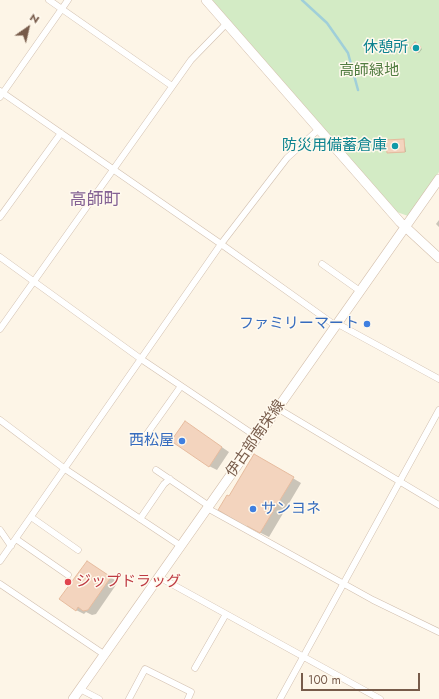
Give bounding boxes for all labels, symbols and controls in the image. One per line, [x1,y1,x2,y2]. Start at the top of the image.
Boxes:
north arrow [8,8,48,48]
text: N [27,9,43,27]
place label: 休憩所 [363,39,408,57]
marker: 休憩所 [411,43,421,53]
park label: 高師緑地 [339,62,399,80]
place label: 防災用備蓄倉庫 [282,137,387,155]
marker: 防災用備蓄倉庫 [390,141,400,151]
district label: 高師町 [70,191,120,211]
place label: ファミリーマート [239,315,359,333]
marker: ファミリーマート [362,319,372,329]
street label: 伊古部南栄線 [223,397,289,481]
place label: 西松屋 [129,432,174,450]
marker: 西松屋 [177,436,187,446]
place label: サンヨネ [261,500,321,518]
marker: サンヨネ [248,504,258,514]
place label: ジップドラッグ [76,573,181,591]
marker: ジップドラッグ [63,577,73,587]
scale bar [303,665,422,691]
text: 100 m [308,671,341,689]

